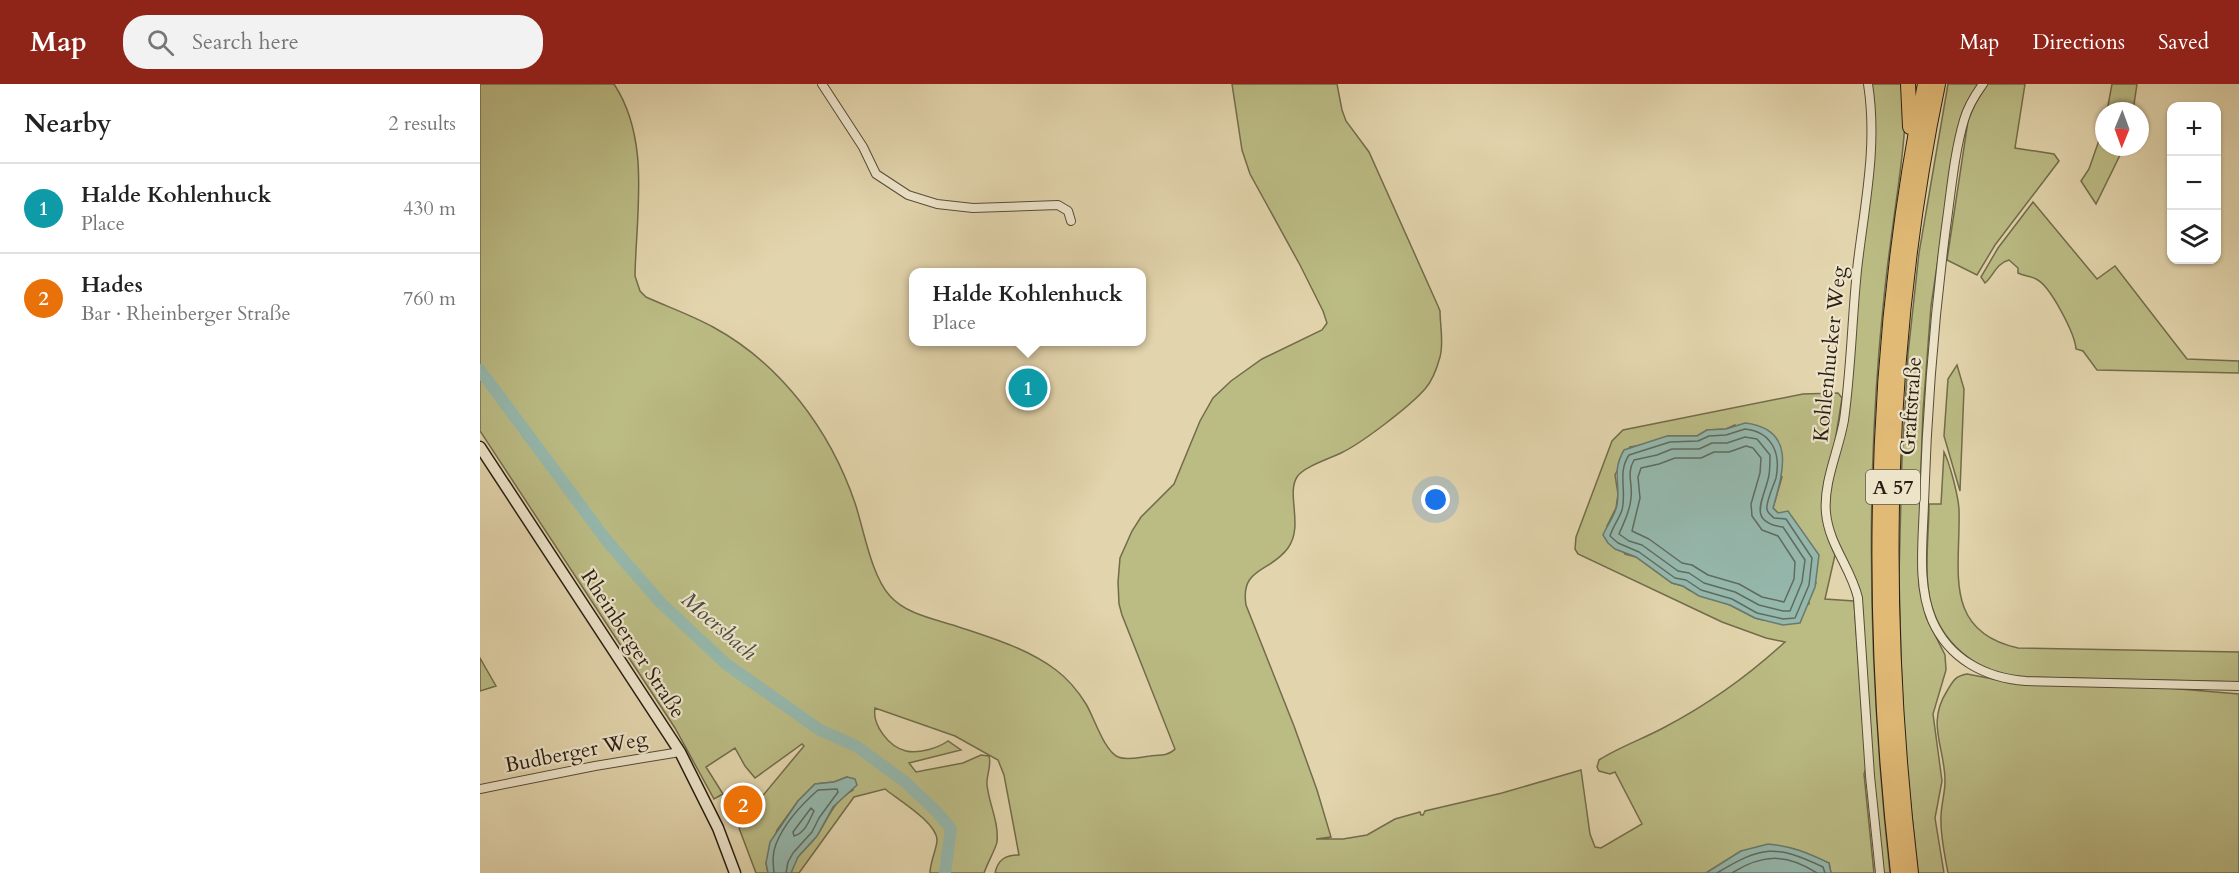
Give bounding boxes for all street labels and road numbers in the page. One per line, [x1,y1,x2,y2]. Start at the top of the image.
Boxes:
street label: Kohlenhucker Weg [1806,264,1854,443]
street label: Graftstraße [1893,356,1929,456]
road number: A 57 [1866,470,1920,504]
street label: Rheinberger Straße [574,564,692,724]
street label: Budberger Weg [502,724,650,780]

